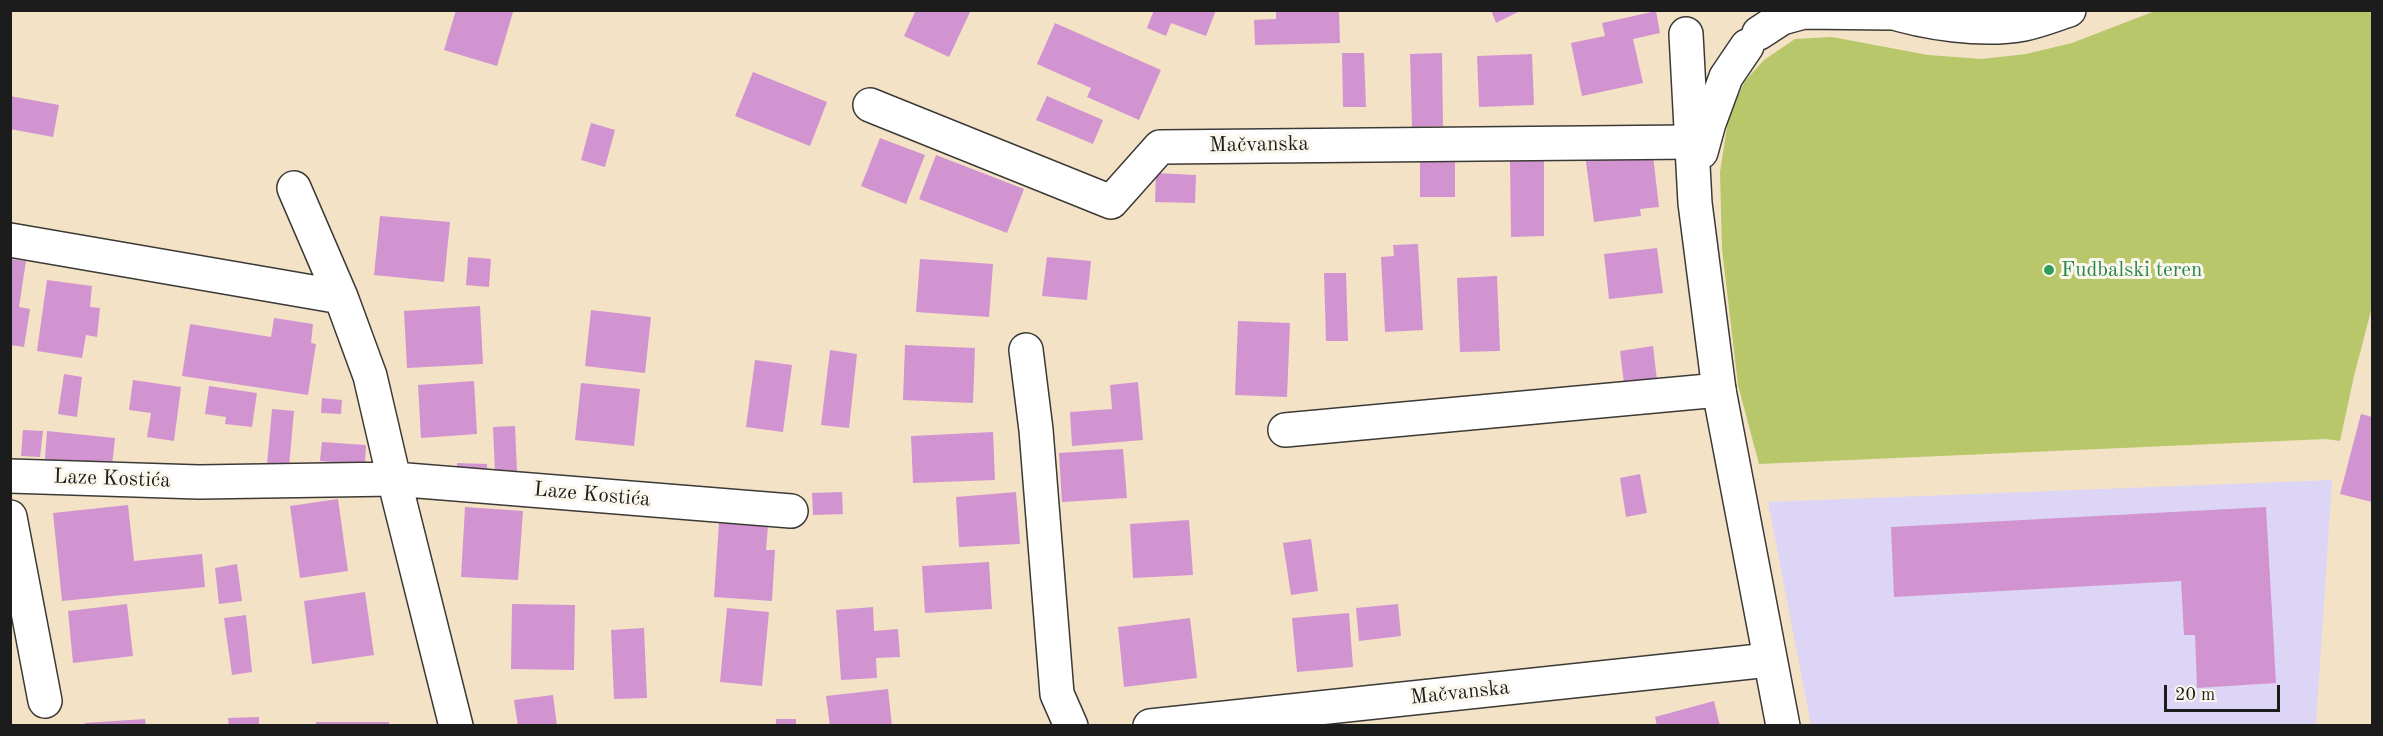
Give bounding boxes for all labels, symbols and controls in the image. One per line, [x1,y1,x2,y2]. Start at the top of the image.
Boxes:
street label: Mačvanska [1209,132,1309,158]
place label: Fudbalski teren [2061,257,2202,283]
marker: Fudbalski teren [2042,263,2056,277]
street label: Laze Kostića [53,464,171,494]
street label: Laze Kostića [533,477,651,513]
scale bar [2167,673,2282,711]
street label: Mačvanska [1409,675,1511,711]
text: 20 m [2175,686,2215,704]

